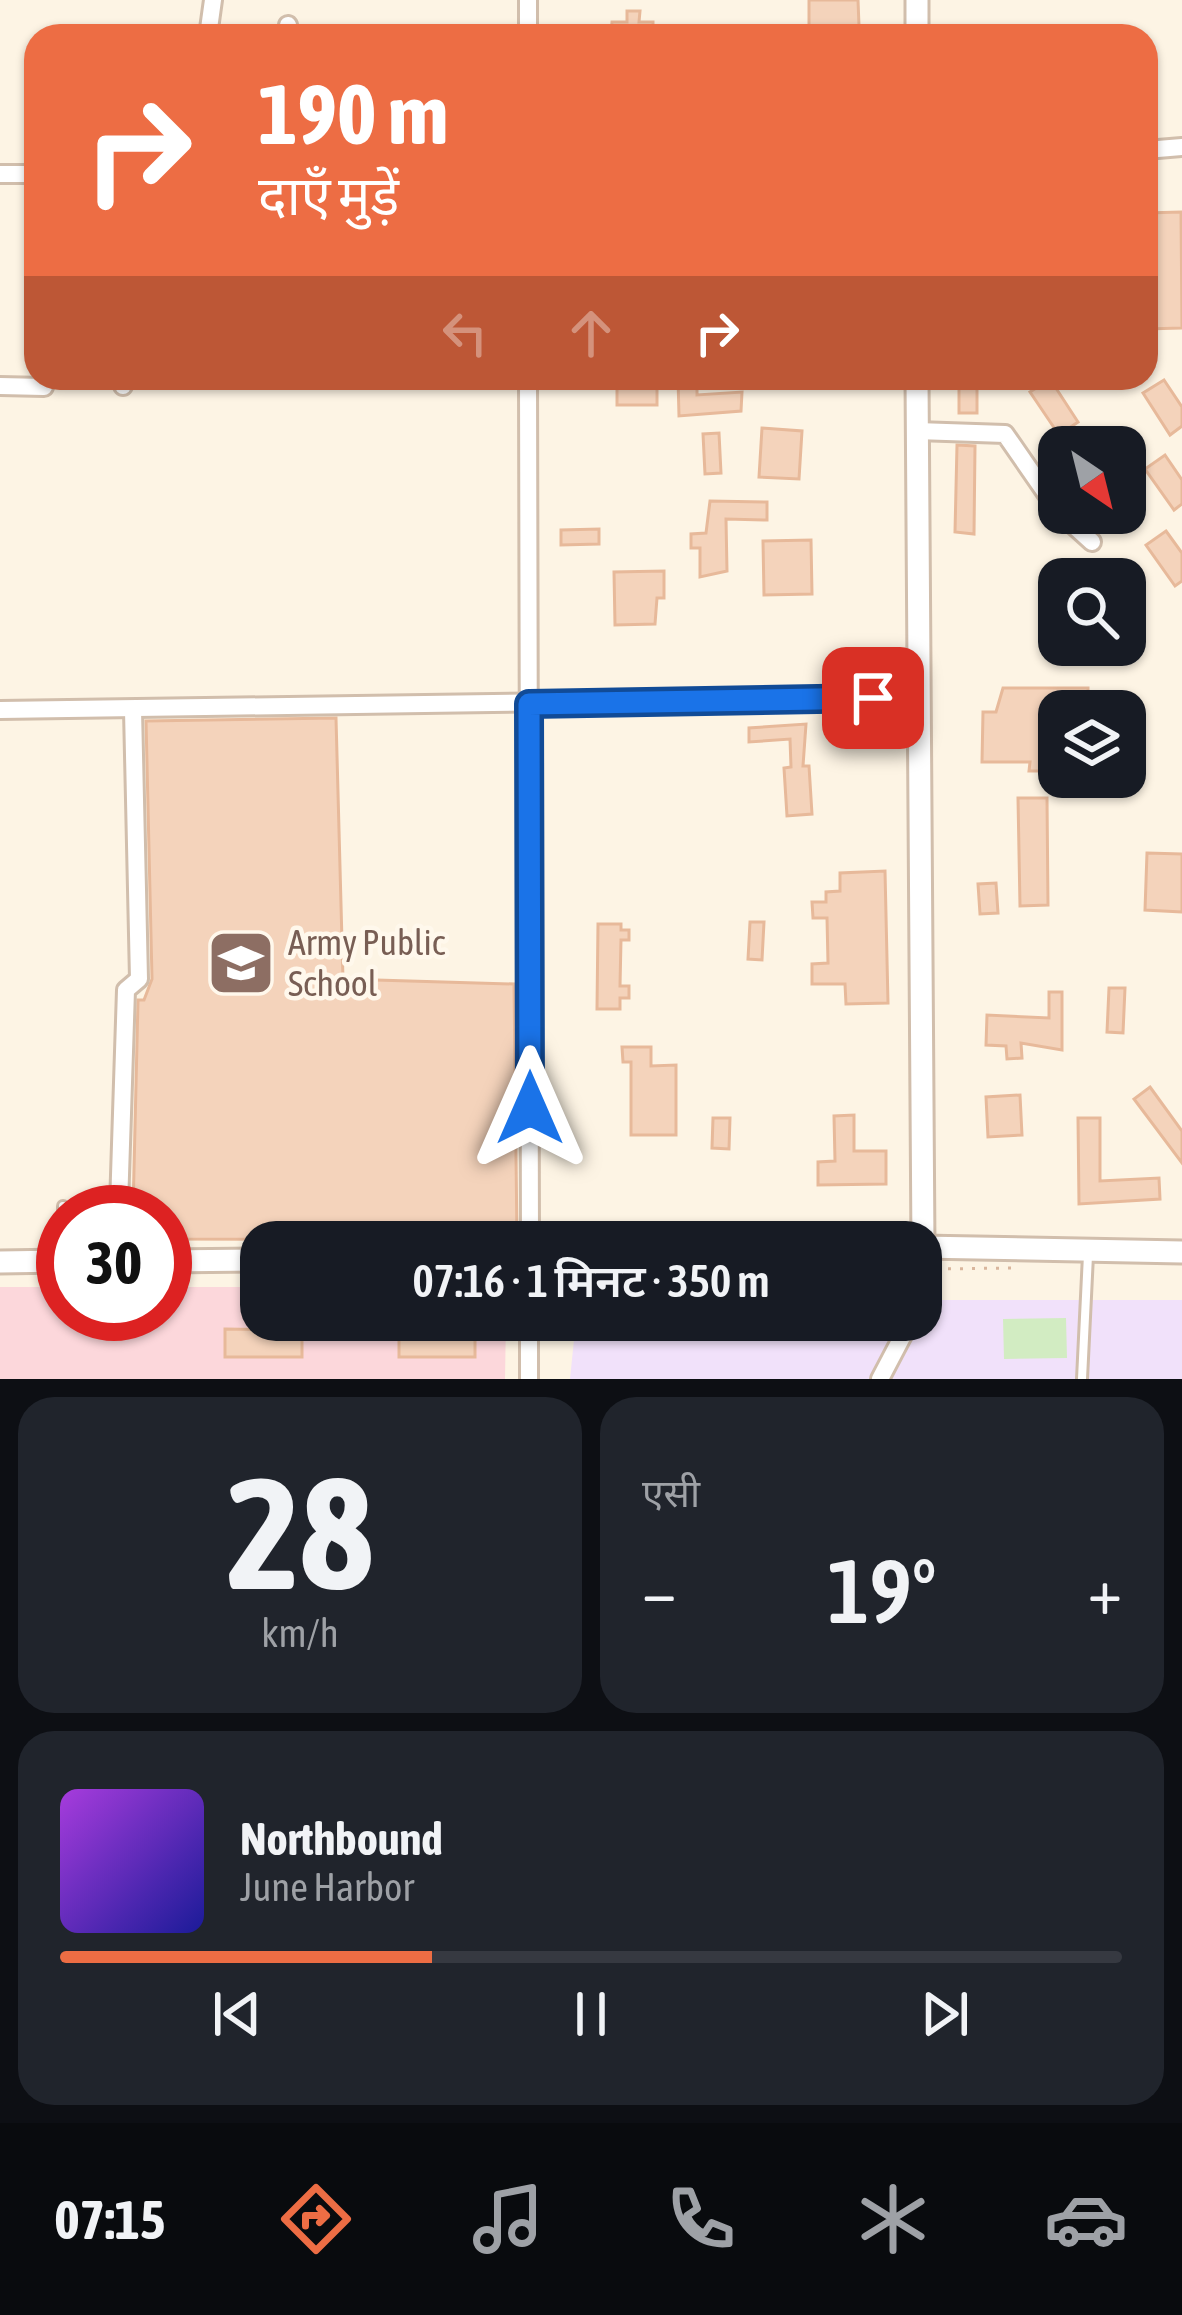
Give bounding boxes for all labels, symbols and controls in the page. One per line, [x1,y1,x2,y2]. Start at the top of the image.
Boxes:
text: 190 m [258,66,448,162]
icon: right [60,72,216,228]
text: दाएँ मुड़ें [258,165,399,226]
icon: left [432,300,498,366]
icon: ahead [558,300,624,366]
icon: right [684,300,750,366]
north arrow [1038,426,1146,534]
map controls [1038,426,1146,798]
button: search [1038,558,1146,666]
pin [822,647,924,749]
icon: arrive [840,665,906,731]
button: layers [1038,690,1146,798]
place label: Army Public School [288,921,446,1004]
school or university icon: Army Public School [206,928,276,998]
position arrow [467,1045,593,1171]
speed limit sign: 30 [36,1185,192,1341]
text: 07:16 · 1 मिनट · 350 m [412,1255,770,1307]
text: 28 [227,1443,373,1622]
text: एसी [642,1471,700,1515]
text: 19° [827,1539,937,1642]
text: − [642,1552,676,1628]
text: + [1088,1552,1122,1628]
text: km/h [261,1611,339,1655]
text: Northbound [240,1813,443,1865]
text: June Harbor [240,1865,414,1909]
icon: previous [204,1981,270,2047]
icon: pause [558,1981,624,2047]
icon: next [912,1981,978,2047]
icon: directions [274,2177,358,2261]
icon: music [466,2177,550,2261]
icon: phone [659,2177,743,2261]
icon: climate [851,2177,935,2261]
icon: car [1044,2177,1128,2261]
text: 07:15 [54,2189,165,2250]

